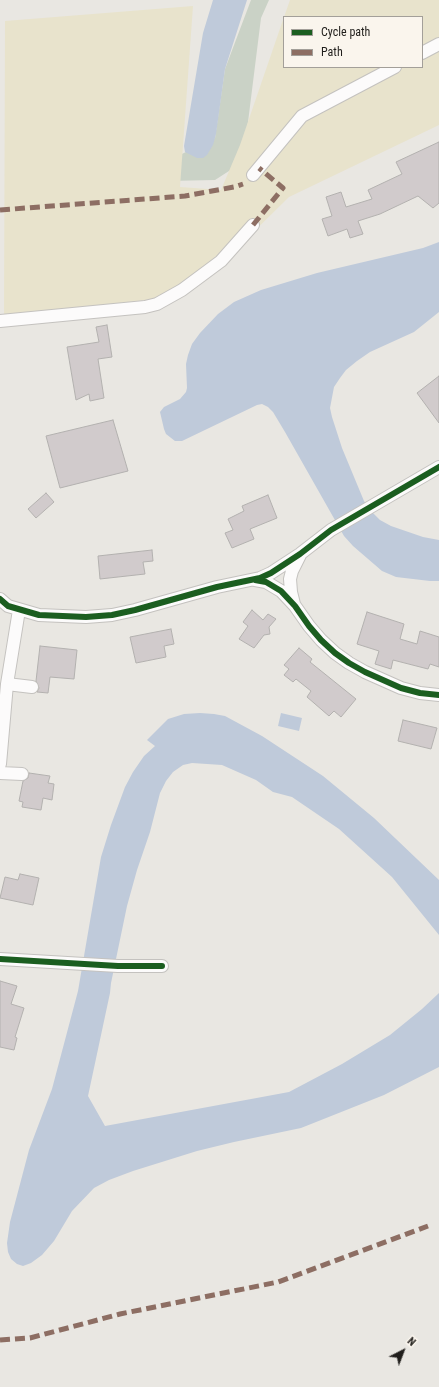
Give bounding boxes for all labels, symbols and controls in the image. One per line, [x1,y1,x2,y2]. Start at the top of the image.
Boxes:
legend [283,16,423,68]
text: Cycle path [321,25,370,39]
text: Path [321,45,343,59]
north arrow [383,1331,423,1371]
text: N [405,1335,418,1349]

